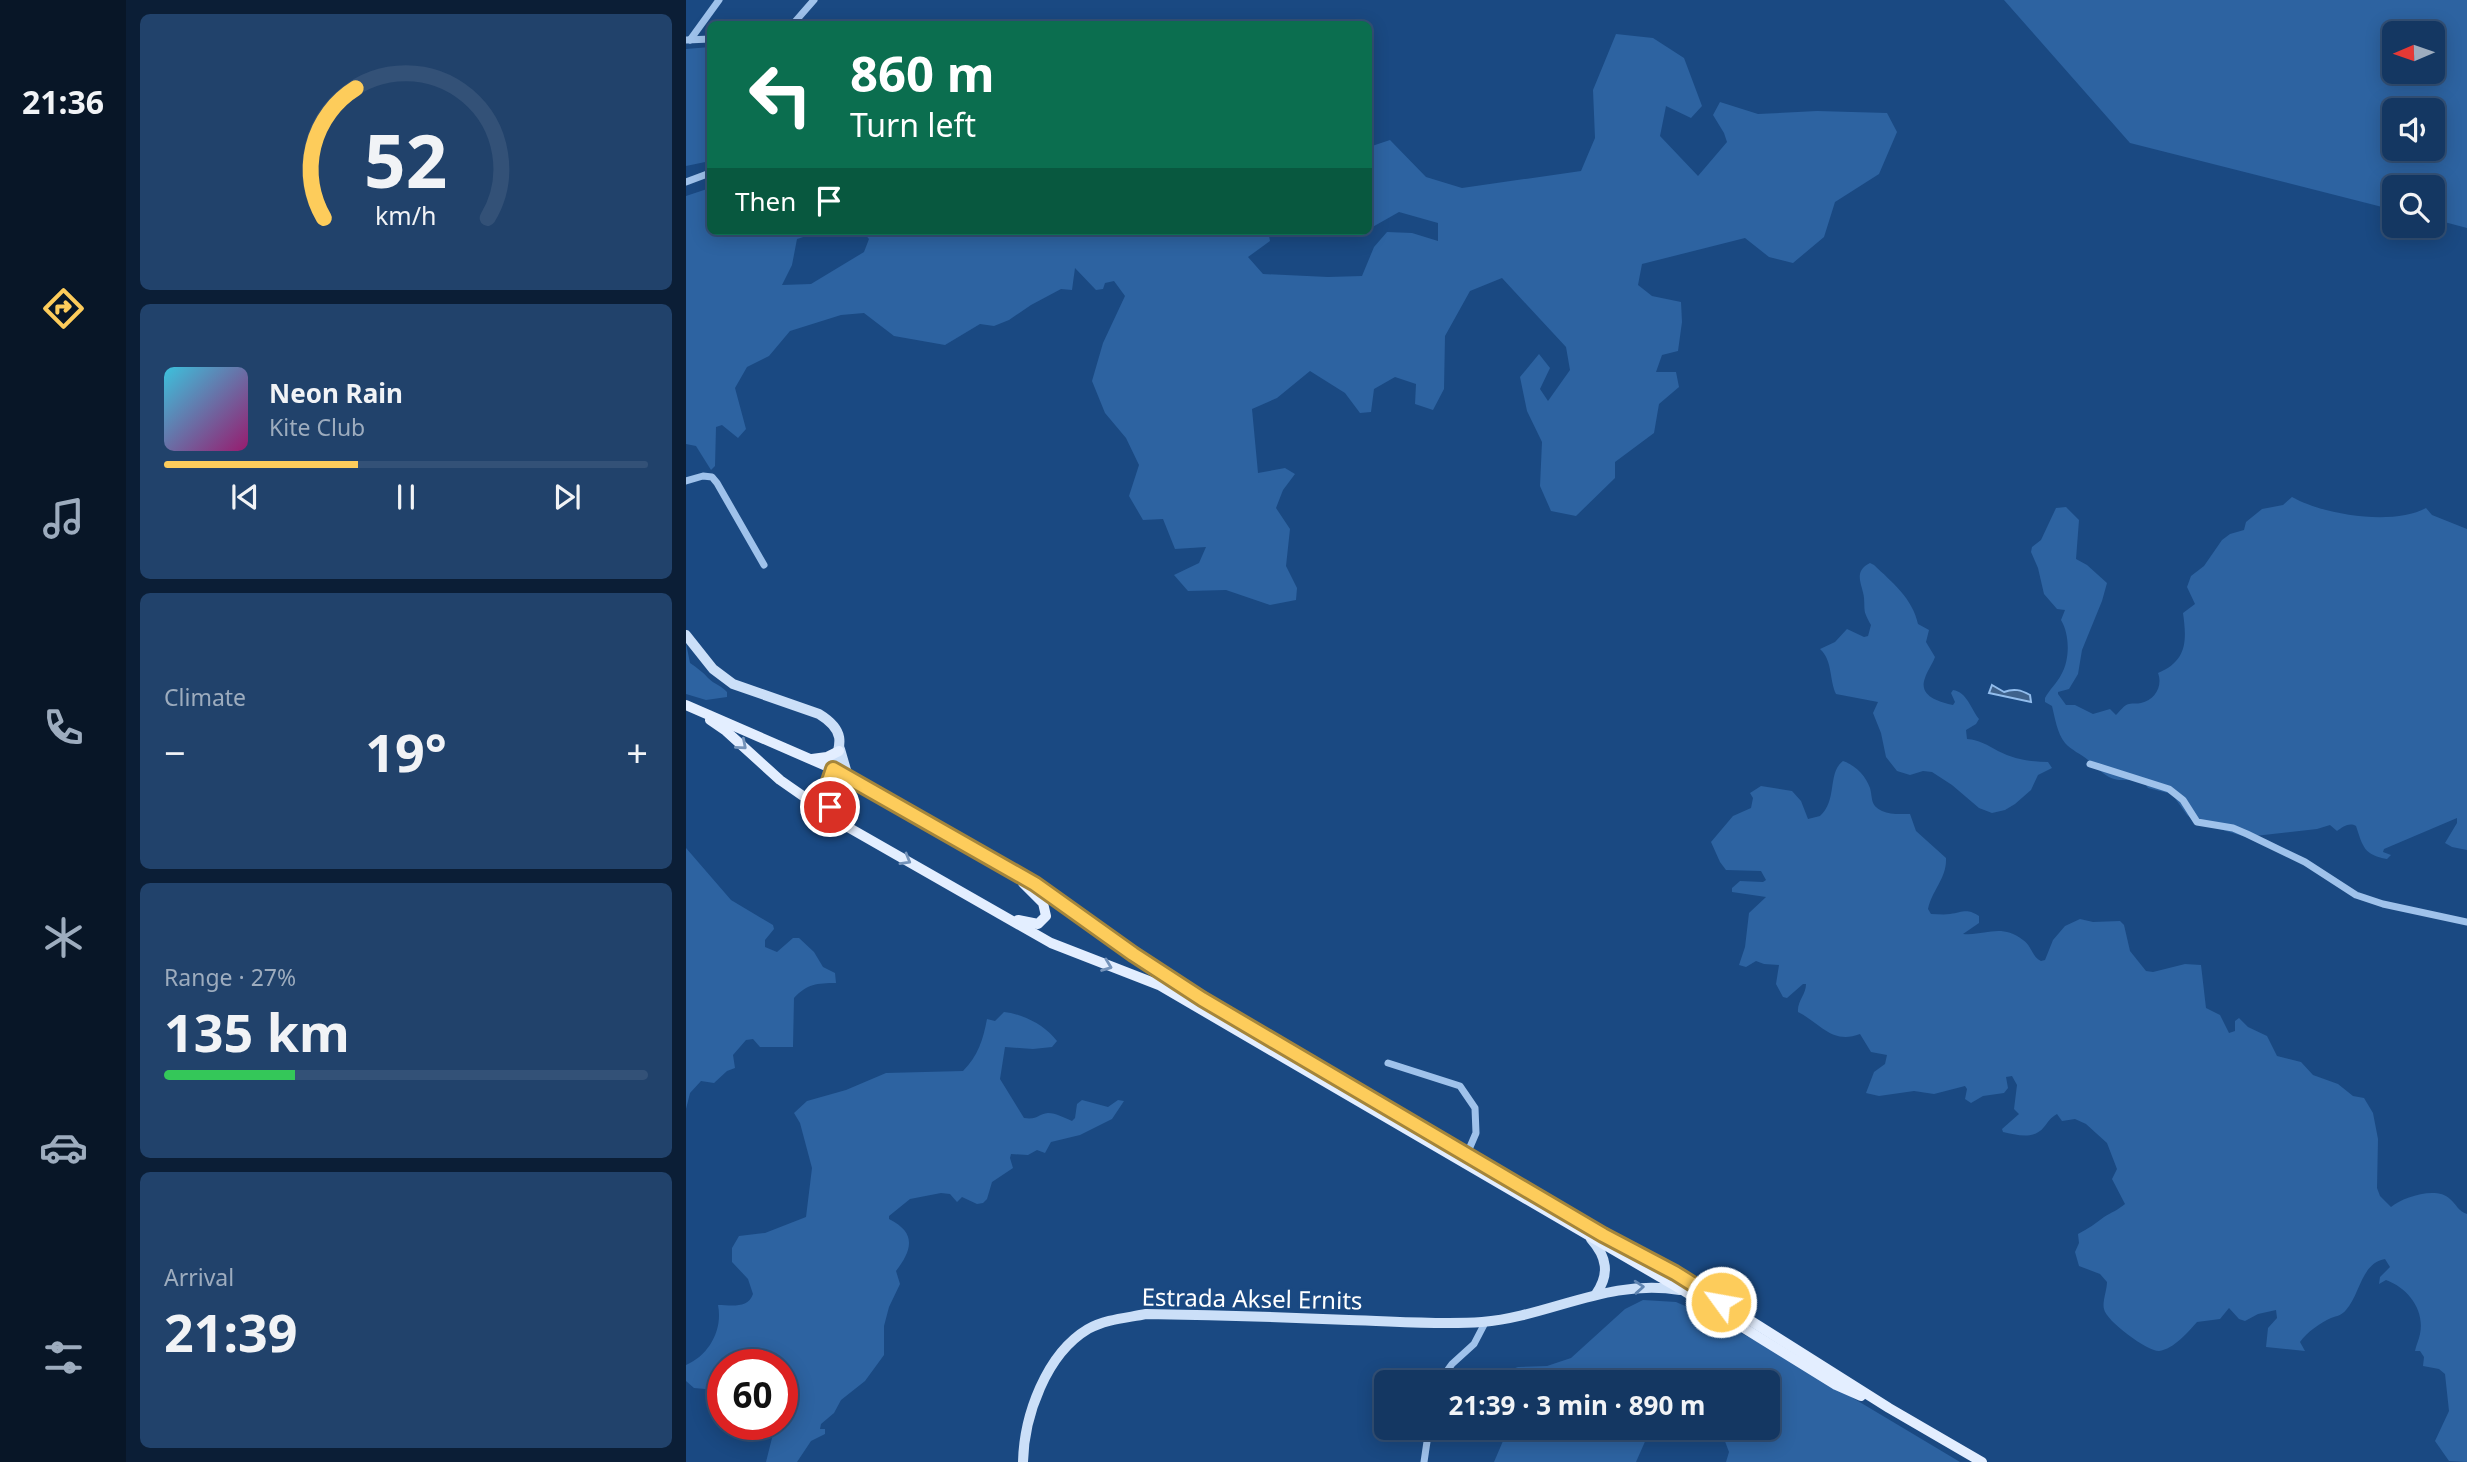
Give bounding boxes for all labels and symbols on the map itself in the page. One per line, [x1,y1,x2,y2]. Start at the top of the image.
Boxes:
north arrow [2382,21,2445,84]
one-way arrow [733,737,746,749]
pin [800,777,860,837]
one-way arrow [898,852,911,865]
one-way arrow [1100,957,1112,971]
position arrow [1684,1265,1758,1339]
street label: Estrada Aksel Ernits [1141,1280,1363,1316]
one-way arrow [1634,1280,1645,1295]
speed limit sign: 60 [707,1349,798,1440]

